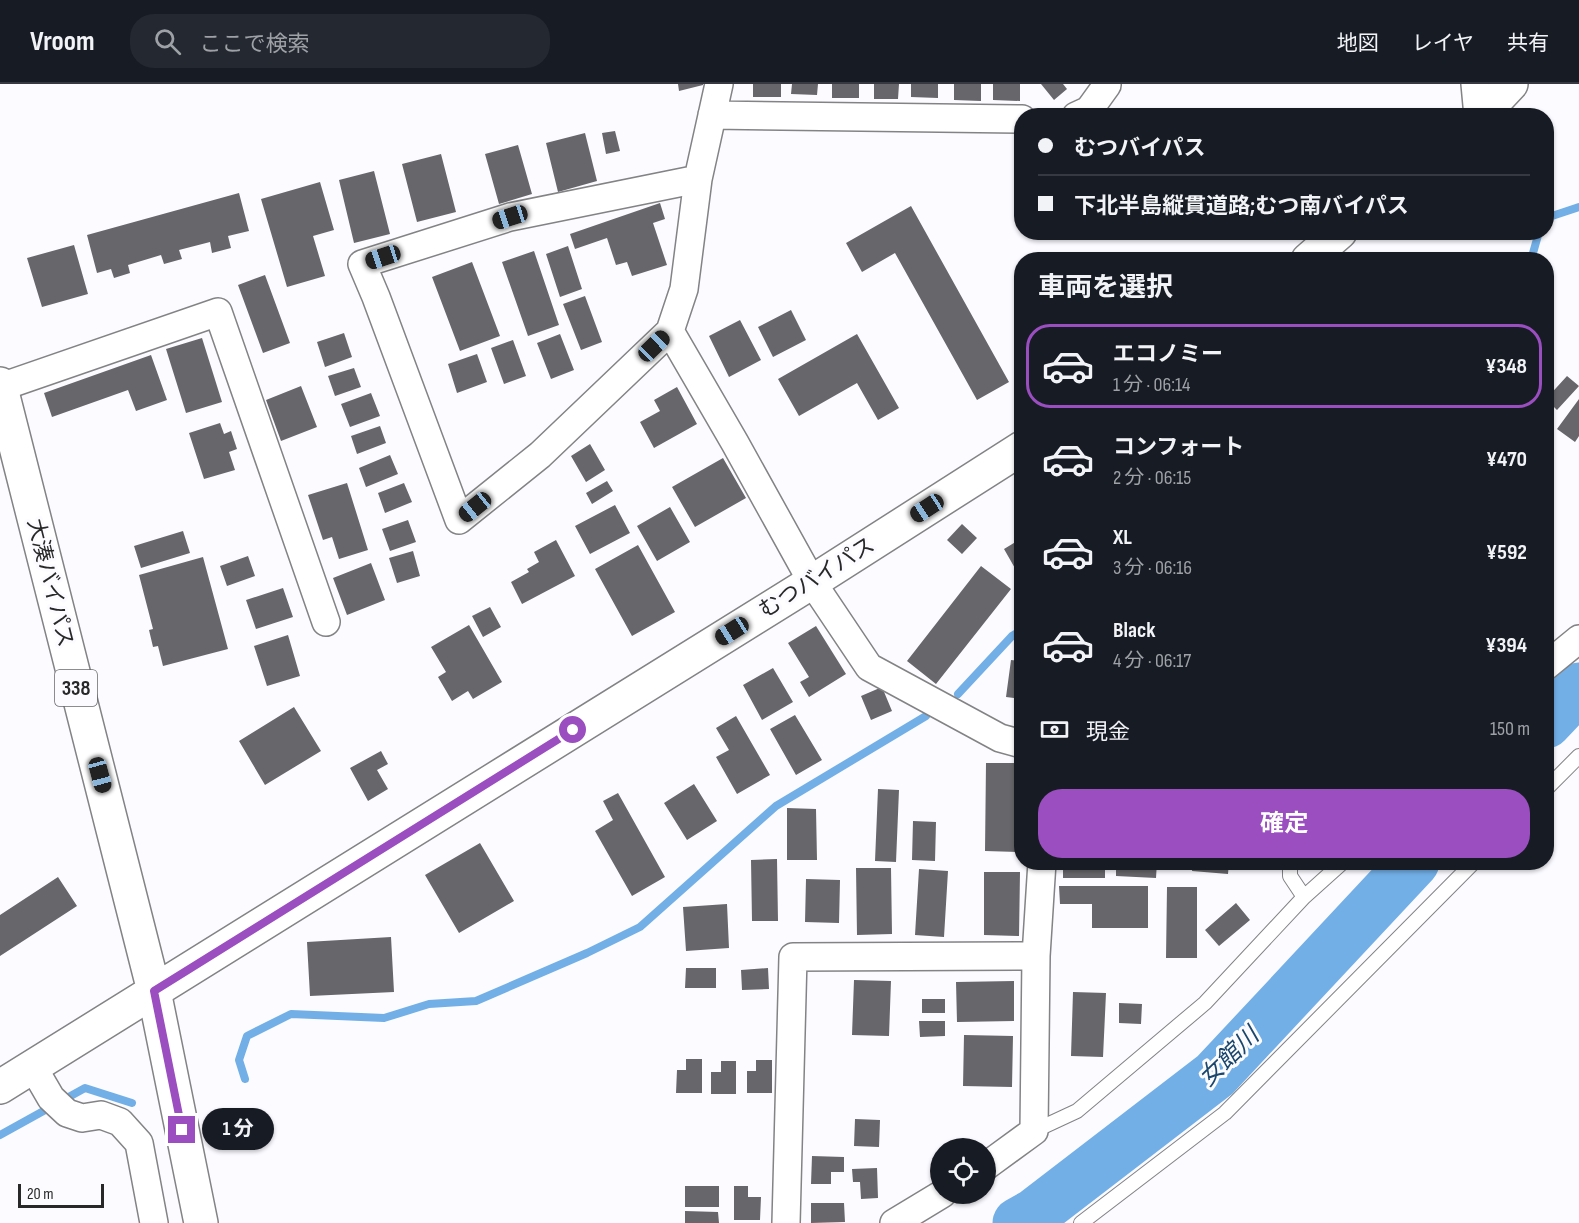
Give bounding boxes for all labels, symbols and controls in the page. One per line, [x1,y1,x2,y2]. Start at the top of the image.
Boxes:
search box [130,14,550,68]
text: Vroom [30,25,94,58]
icon: search [151,25,184,58]
text: ここで検索 [199,31,309,58]
text: 地図 [1337,31,1379,56]
text: レイヤ [1412,31,1474,56]
text: 共有 [1507,31,1549,56]
text: むつバイパス [1074,135,1206,162]
text: 下北半島縦貫道路;むつ南バイパス [1074,193,1409,220]
car [490,203,530,231]
car [363,243,403,271]
text: 車両を選択 [1038,272,1173,304]
car [635,327,673,365]
icon: car [1041,339,1095,393]
text: エコノミー [1113,341,1223,368]
text: ¥348 [1485,353,1527,380]
text: 1 分 · 06:14 [1113,373,1190,397]
icon: car [1041,432,1095,486]
text: コンフォート [1113,434,1244,461]
text: ¥470 [1486,446,1527,473]
text: 2 分 · 06:15 [1113,466,1191,490]
car [455,489,495,525]
car [907,491,947,525]
street label: 大湊バイパス [21,516,79,650]
text: XL [1113,524,1132,551]
icon: car [1041,525,1095,579]
street label: むつバイパス [754,532,880,624]
text: ¥592 [1486,539,1527,566]
text: 3 分 · 06:16 [1113,556,1192,580]
car [712,614,752,648]
text: Black [1113,617,1155,644]
icon: car [1041,618,1095,672]
text: ¥394 [1485,632,1527,659]
text: 4 分 · 06:17 [1113,649,1191,673]
road number: 338 [55,670,97,706]
icon: cash [1038,713,1071,746]
route start [559,716,586,743]
text: 150 m [1490,717,1530,741]
text: 現金 [1086,719,1130,746]
car [87,755,113,795]
button: 確定 [1038,789,1530,858]
water label: 女館川 [1193,1019,1267,1092]
callout: 1 分 [203,1109,275,1151]
route end [168,1116,195,1143]
text: 1 分 [223,1117,253,1141]
map controls [930,1138,996,1204]
button: locate [930,1138,996,1204]
scale bar [18,1181,104,1208]
text: 20 m [27,1185,54,1204]

